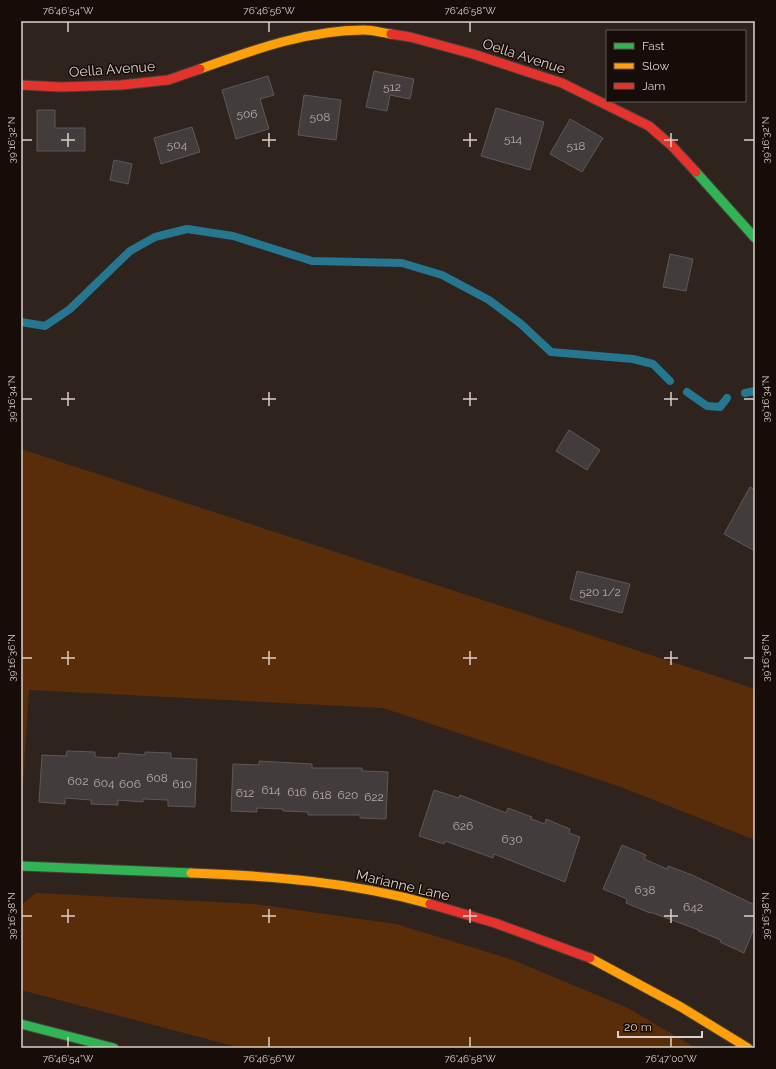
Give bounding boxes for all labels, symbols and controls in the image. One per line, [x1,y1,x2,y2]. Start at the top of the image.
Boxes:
text: 76°46'54"W [43,5,94,16]
text: 76°46'56"W [243,5,295,16]
text: 76°46'58"W [444,5,496,16]
legend [606,30,746,102]
street label: Oella Avenue [481,35,567,77]
text: Fast [642,39,665,53]
street label: Oella Avenue [68,58,156,80]
text: Slow [642,59,669,73]
text: Jam [642,79,665,93]
house number: 512 [383,80,401,94]
house number: 506 [236,107,258,121]
house number: 508 [309,110,331,124]
text: 39°16'32"N [6,117,17,163]
text: 39°16'32"N [760,117,771,163]
house number: 514 [504,132,523,146]
house number: 504 [167,138,188,152]
house number: 518 [567,139,585,153]
text: 39°16'34"N [6,375,17,423]
text: 39°16'34"N [760,375,771,423]
house number: 520 1/2 [579,585,621,599]
text: 39°16'36"N [6,634,17,682]
text: 39°16'36"N [760,634,771,682]
house number: 608 [146,771,168,785]
house number: 602 [68,774,88,788]
house number: 604 [93,776,115,790]
house number: 606 [119,777,141,791]
house number: 610 [172,777,192,791]
house number: 614 [262,783,281,797]
house number: 616 [287,785,307,799]
house number: 612 [236,786,254,800]
house number: 618 [312,788,332,802]
house number: 620 [338,788,358,802]
house number: 622 [364,790,384,804]
house number: 626 [453,819,473,833]
house number: 630 [502,832,523,846]
street label: Marianne Lane [355,866,451,904]
house number: 638 [635,883,655,897]
text: 39°16'38"N [6,892,17,940]
text: 39°16'38"N [760,892,771,940]
house number: 642 [683,900,703,914]
scale bar [618,1013,702,1039]
text: 20 m [624,1020,652,1034]
text: 76°46'54"W [43,1053,94,1064]
text: 76°46'56"W [243,1053,295,1064]
text: 76°46'58"W [444,1053,496,1064]
text: 76°47'00"W [645,1053,697,1064]

